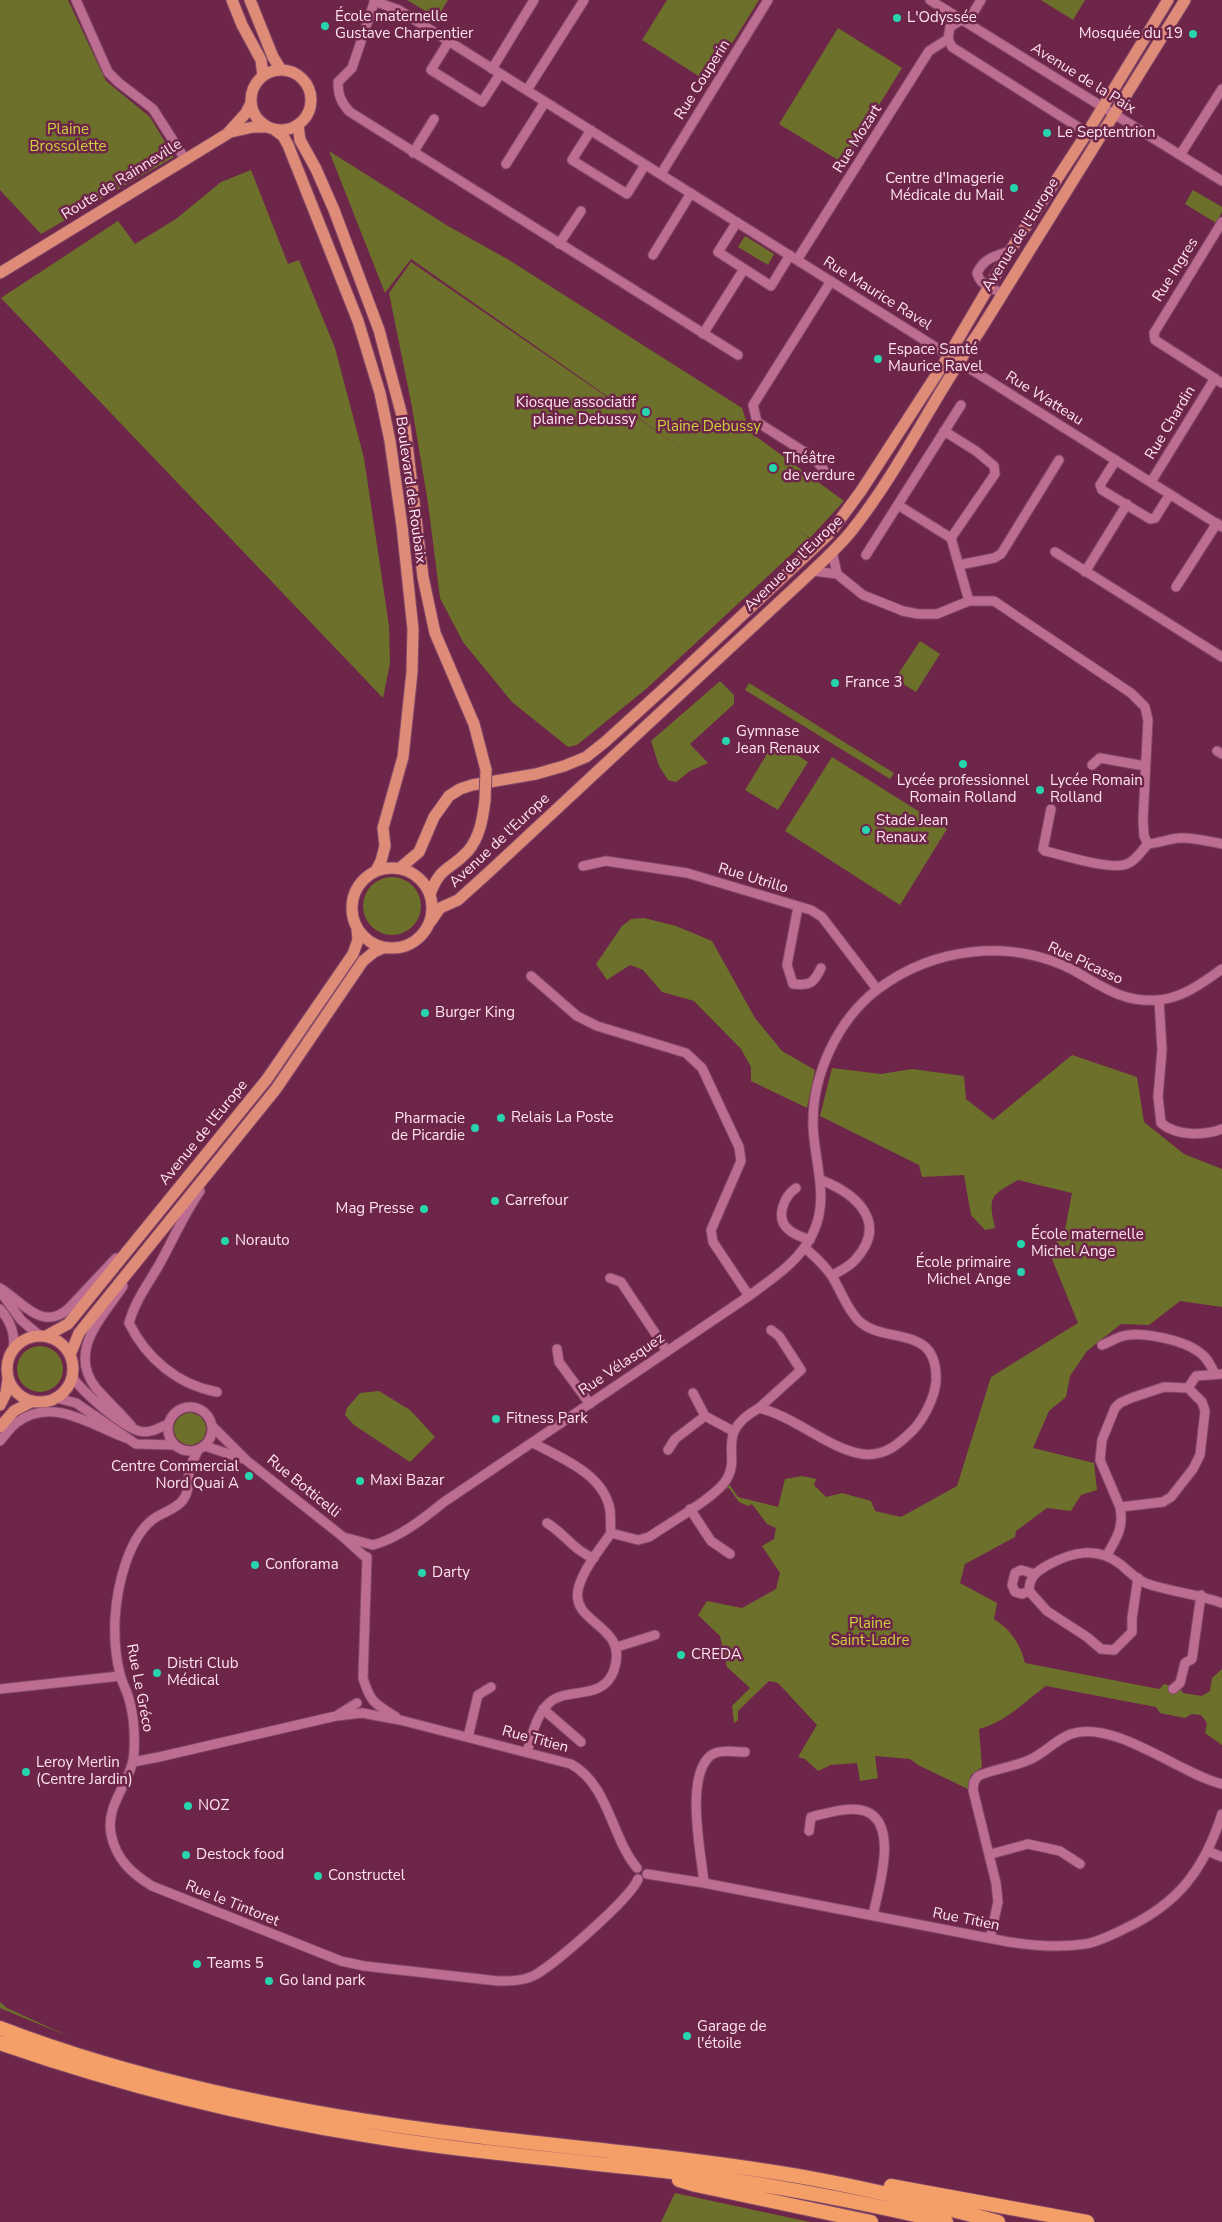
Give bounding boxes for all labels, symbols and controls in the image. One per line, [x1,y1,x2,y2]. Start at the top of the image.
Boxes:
place label: École maternelle Gustave Charpentier [335,8,473,43]
place label: L'Odyssée [907,9,977,27]
marker: L'Odyssée [891,12,903,24]
marker: École maternelle Gustave Charpentier [319,20,331,32]
place label: Mosquée du 19 [1079,25,1183,43]
marker: Mosquée du 19 [1187,28,1199,40]
street label: Rue Couperin [671,37,735,123]
street label: Avenue de la Paix [1027,40,1139,118]
street label: Rue Mozart [830,102,886,176]
park label: Plaine Brossolette [29,121,107,156]
place label: Le Septentrion [1057,124,1155,142]
marker: Le Septentrion [1041,127,1053,139]
street label: Route de Rainneville [58,136,186,224]
place label: Centre d'Imagerie Médicale du Mail [885,170,1004,205]
street label: Avenue de l'Europe [979,175,1063,295]
marker: Centre d'Imagerie Médicale du Mail [1008,182,1020,194]
street label: Rue Ingres [1149,235,1203,305]
street label: Rue Maurice Ravel [819,253,935,335]
place label: Espace Santé Maurice Ravel [888,341,983,376]
marker: Espace Santé Maurice Ravel [872,353,884,365]
street label: Rue Watteau [1002,368,1086,430]
street label: Rue Chardin [1142,383,1200,463]
place label: Kiosque associatif plaine Debussy [516,394,636,429]
marker: Kiosque associatif plaine Debussy [640,406,652,418]
street label: Boulevard de Roubaix [391,416,429,564]
park label: Plaine Debussy [657,418,761,436]
place label: Théâtre de verdure [783,450,855,485]
marker: Théâtre de verdure [767,462,779,474]
street label: Avenue de l'Europe [741,512,847,616]
place label: France 3 [845,674,902,692]
marker: France 3 [829,677,841,689]
place label: Gymnase Jean Renaux [736,723,820,758]
marker: Gymnase Jean Renaux [720,735,732,747]
marker: Lycée professionnel Romain Rolland [957,758,969,770]
place label: Lycée professionnel Romain Rolland [897,772,1029,807]
place label: Lycée Romain Rolland [1050,772,1143,807]
marker: Lycée Romain Rolland [1034,784,1046,796]
street label: Avenue de l'Europe [446,790,554,892]
place label: Stade Jean Renaux [876,812,948,847]
marker: Stade Jean Renaux [860,824,872,836]
street label: Rue Utrillo [716,860,790,898]
street label: Rue Picasso [1045,939,1125,989]
place label: Burger King [435,1004,515,1022]
marker: Burger King [419,1007,431,1019]
street label: Avenue de l'Europe [156,1077,252,1189]
place label: Relais La Poste [511,1109,614,1127]
place label: Pharmacie de Picardie [391,1110,465,1145]
marker: Relais La Poste [495,1112,507,1124]
marker: Pharmacie de Picardie [469,1122,481,1134]
place label: Carrefour [505,1192,568,1210]
marker: Carrefour [489,1195,501,1207]
place label: Mag Presse [336,1200,414,1218]
marker: Mag Presse [418,1203,430,1215]
place label: École maternelle Michel Ange [1031,1226,1144,1261]
place label: Norauto [235,1232,290,1250]
marker: Norauto [219,1235,231,1247]
marker: École maternelle Michel Ange [1015,1238,1027,1250]
place label: École primaire Michel Ange [916,1254,1011,1289]
marker: École primaire Michel Ange [1015,1266,1027,1278]
street label: Rue Vélasquez [576,1330,668,1400]
place label: Fitness Park [506,1410,588,1428]
marker: Fitness Park [490,1413,502,1425]
street label: Rue Botticelli [263,1452,343,1522]
place label: Centre Commercial Nord Quai A [111,1458,239,1493]
marker: Centre Commercial Nord Quai A [243,1470,255,1482]
place label: Maxi Bazar [370,1472,444,1490]
marker: Maxi Bazar [354,1475,366,1487]
place label: Conforama [265,1556,339,1574]
marker: Conforama [249,1559,261,1571]
place label: Darty [432,1564,470,1582]
marker: Darty [416,1567,428,1579]
park label: Plaine Saint-Ladre [831,1615,909,1650]
street label: Rue Le Gréco [122,1642,156,1734]
place label: CREDA [691,1646,742,1664]
marker: CREDA [675,1649,687,1661]
place label: Distri Club Médical [167,1655,238,1690]
marker: Distri Club Médical [151,1667,163,1679]
street label: Rue Titien [500,1723,570,1757]
place label: Leroy Merlin (Centre Jardin) [36,1754,133,1789]
marker: Leroy Merlin (Centre Jardin) [20,1766,32,1778]
place label: NOZ [198,1797,229,1815]
marker: NOZ [182,1800,194,1812]
place label: Destock food [196,1846,284,1864]
marker: Destock food [180,1849,192,1861]
place label: Constructel [328,1867,405,1885]
marker: Constructel [312,1870,324,1882]
street label: Rue le Tintoret [182,1877,282,1931]
street label: Rue Titien [931,1905,1001,1935]
place label: Teams 5 [207,1955,264,1973]
marker: Teams 5 [191,1958,203,1970]
place label: Go land park [279,1972,365,1990]
marker: Go land park [263,1975,275,1987]
place label: Garage de l'étoile [697,2018,766,2053]
marker: Garage de l'étoile [681,2030,693,2042]

